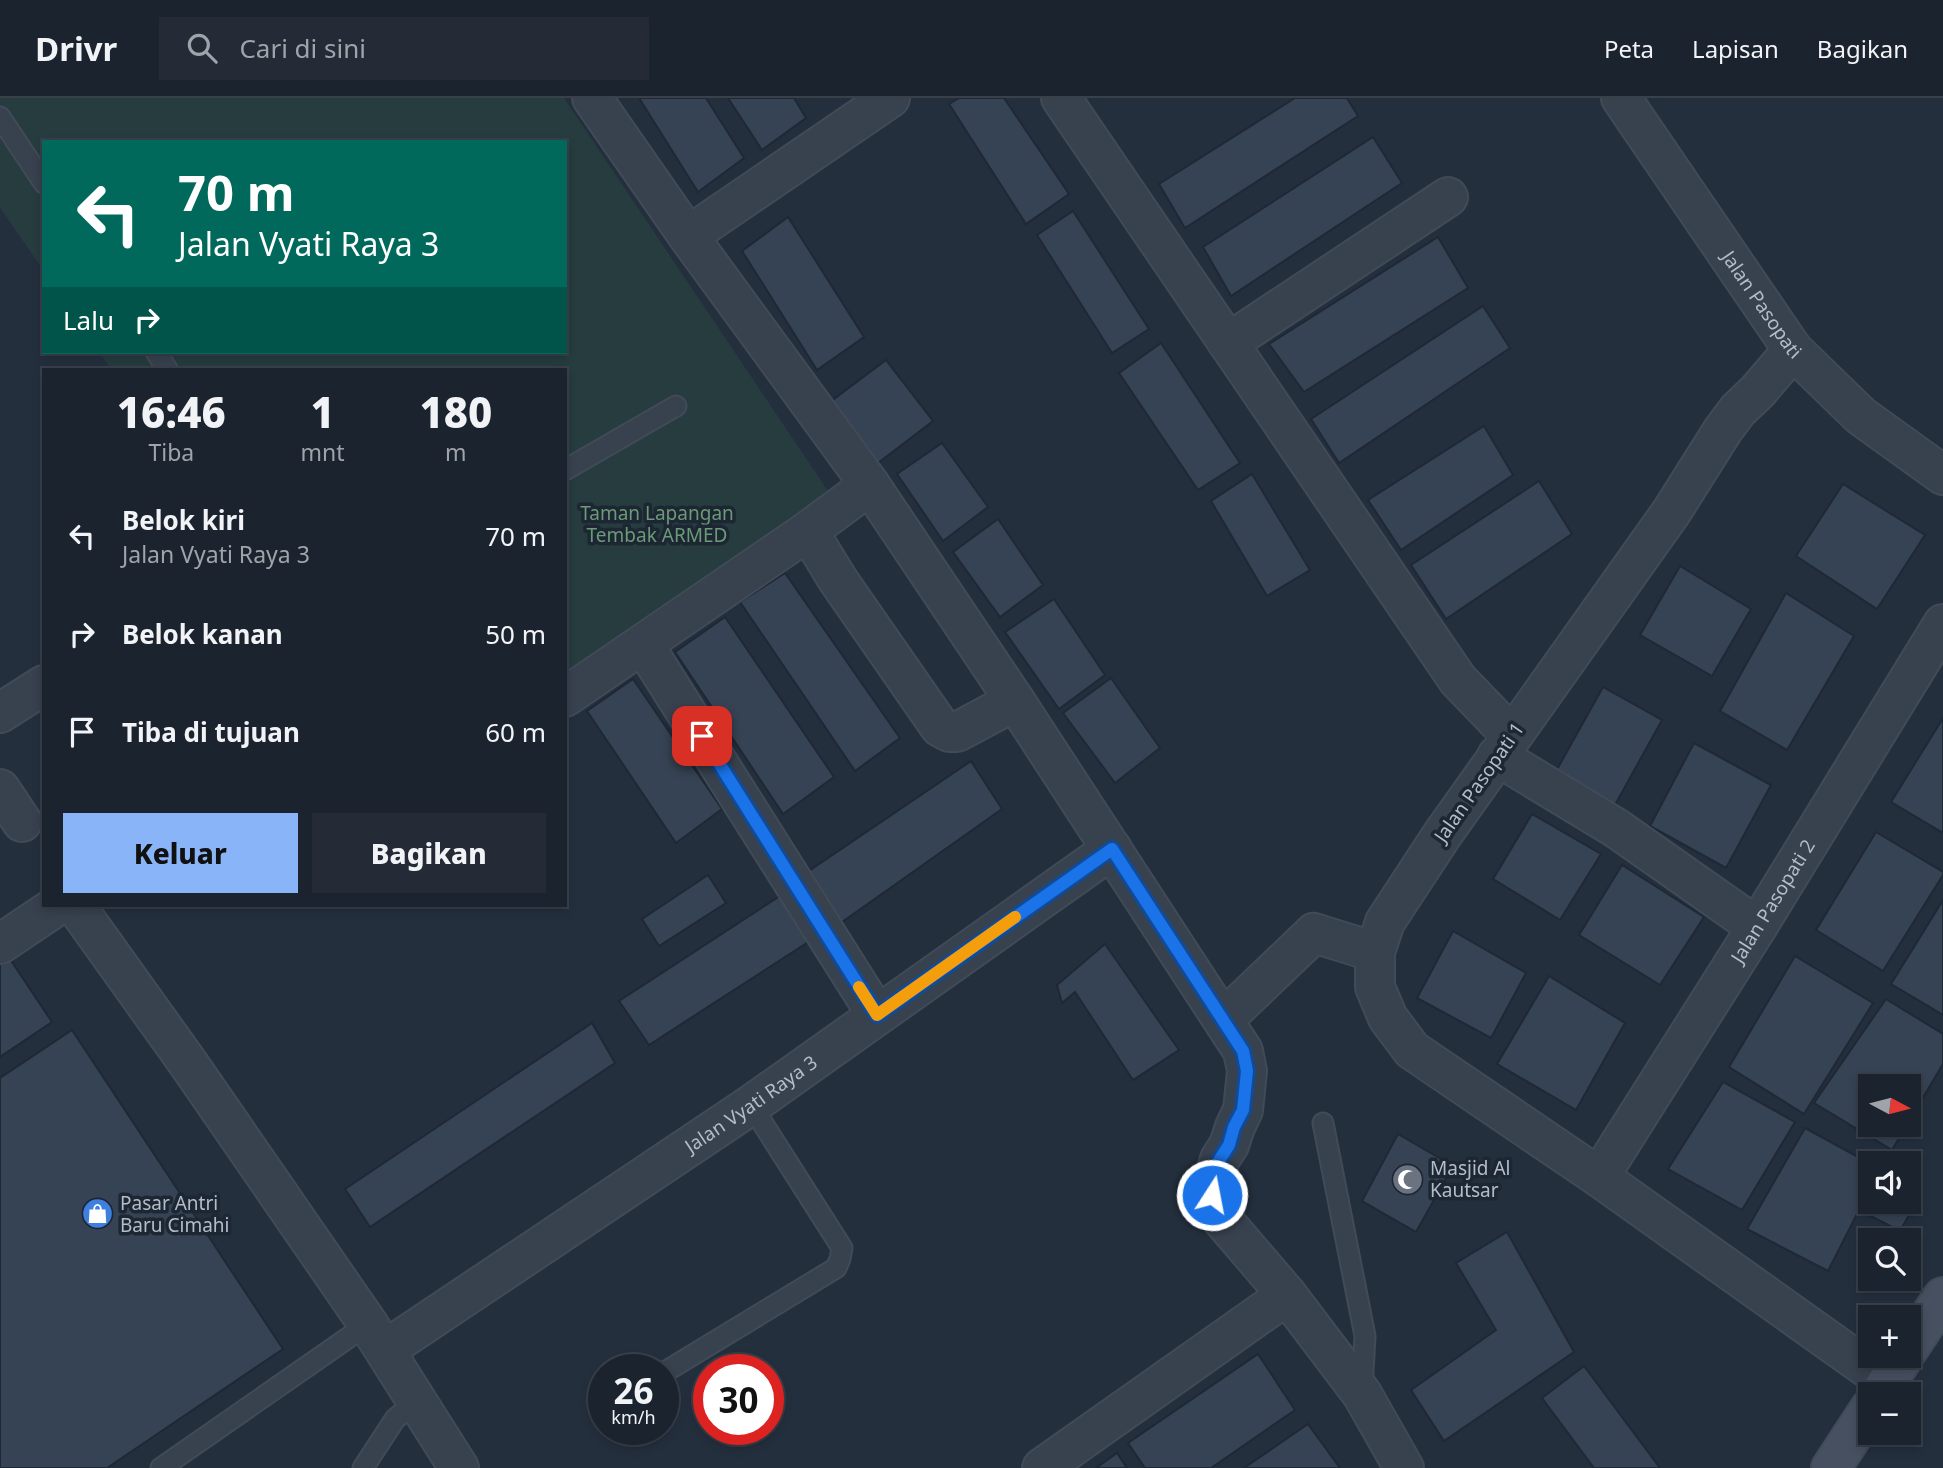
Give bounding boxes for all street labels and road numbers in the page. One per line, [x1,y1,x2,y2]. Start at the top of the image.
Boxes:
street label: Jalan Pasopati [1715,244,1807,364]
street label: Jalan Pasopati 1 [1427,717,1530,849]
street label: Jalan Pasopati 2 [1723,834,1821,970]
street label: Jalan Vyati Raya 3 [678,1049,822,1160]

